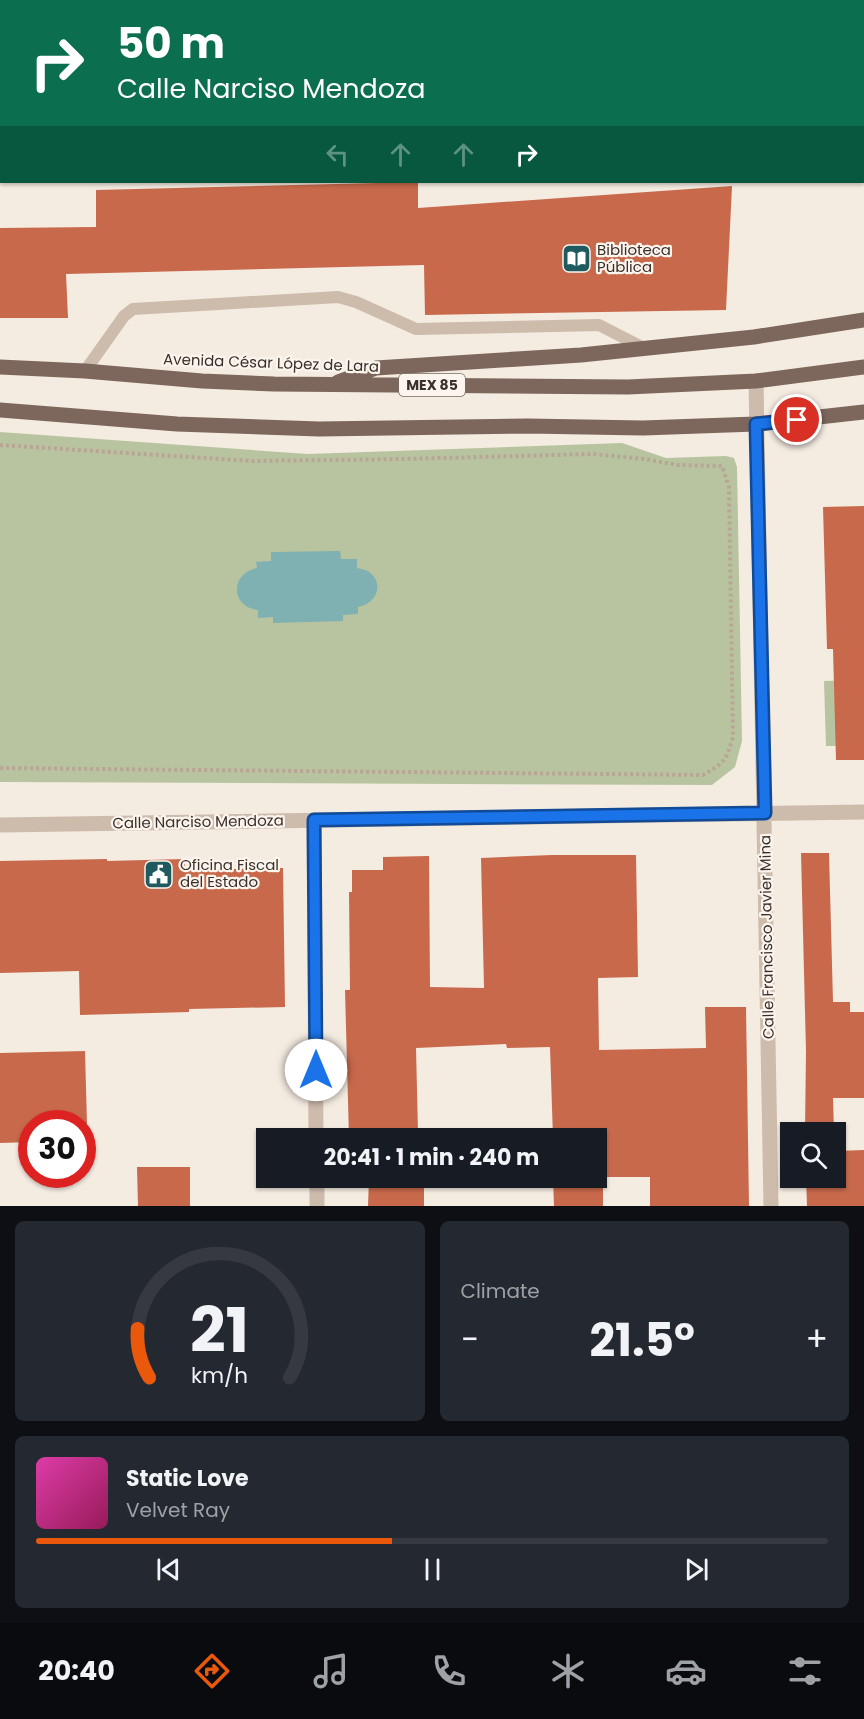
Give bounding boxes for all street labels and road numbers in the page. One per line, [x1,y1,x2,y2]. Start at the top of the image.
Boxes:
street label: Avenida César López de Lara [163,348,379,377]
road number: MEX 85 [399,374,465,396]
street label: Calle Narciso Mendoza [112,810,284,833]
street label: Calle Francisco Javier Mina [754,835,779,1039]

